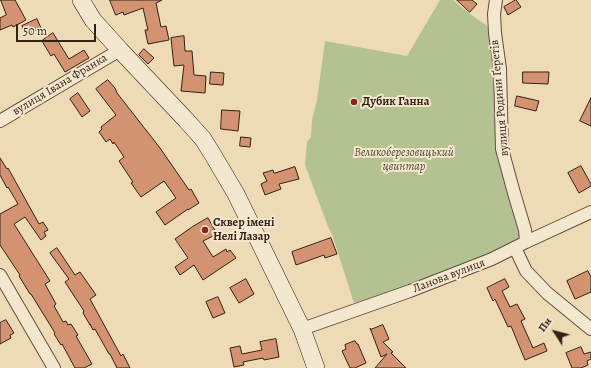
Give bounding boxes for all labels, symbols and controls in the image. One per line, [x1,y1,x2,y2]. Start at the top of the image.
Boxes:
scale bar [18,16,98,42]
text: 50 m [23,23,47,39]
street label: вулиця Родини Ґеретів [488,39,512,157]
street label: вулиця Івана Франка [10,51,110,119]
place label: Дубик Ганна [362,95,429,109]
marker: Дубик Ганна [349,97,359,107]
park label: Великоберезовицький цвинтар [354,146,454,174]
place label: Сквер імені Нелі Лазар [213,216,274,244]
marker: Сквер імені Нелі Лазар [200,225,210,235]
street label: Ланова вулиця [411,256,487,296]
north arrow [535,312,575,352]
text: Пн [535,314,555,335]

